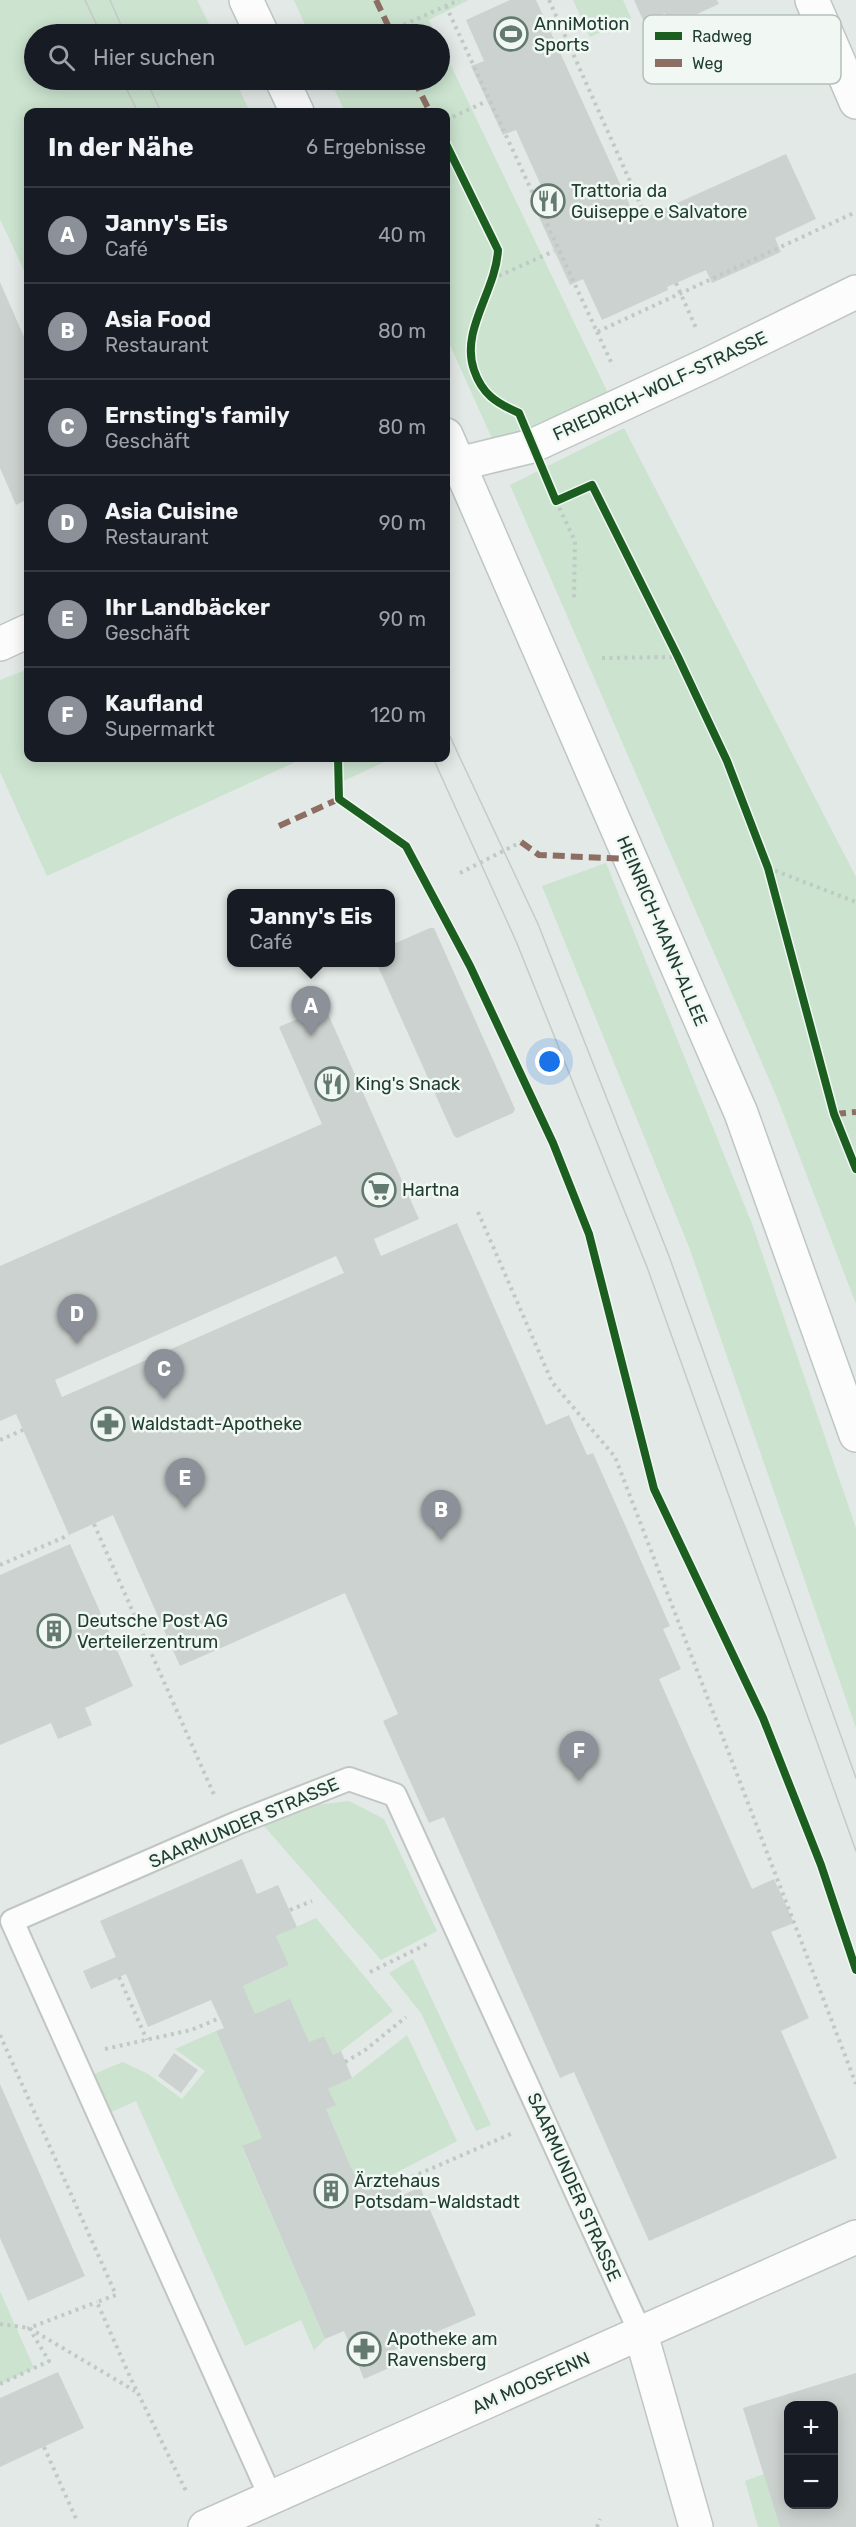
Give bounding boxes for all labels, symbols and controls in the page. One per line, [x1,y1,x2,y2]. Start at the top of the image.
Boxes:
place label: AnniMotion Sports [534,13,629,56]
legend [643,15,841,84]
sports icon: AnniMotion Sports [493,16,529,52]
search box [24,24,450,90]
text: Radweg [692,27,752,46]
icon: search [45,41,78,74]
text: Hier suchen [93,44,215,71]
text: Weg [692,54,723,73]
text: In der Nähe [48,132,194,163]
text: 6 Ergebnisse [306,135,426,159]
place label: Trattoria da Guiseppe e Salvatore [571,180,747,223]
restaurant icon: Trattoria da Guiseppe e Salvatore [530,183,566,219]
text: Janny's Eis [105,210,228,237]
text: A [60,223,75,247]
text: 40 m [378,223,426,247]
text: Café [105,237,148,261]
text: Asia Food [105,306,211,333]
text: B [60,319,75,343]
text: 80 m [378,319,426,343]
street label: FRIEDRICH-WOLF-STRASSE [549,327,771,445]
text: Restaurant [105,333,209,357]
text: Ernsting's family [105,402,290,429]
text: C [60,415,75,439]
text: 80 m [378,415,426,439]
text: Geschäft [105,429,190,453]
text: Asia Cuisine [105,498,238,525]
text: D [60,511,75,535]
text: 90 m [379,511,426,535]
text: Restaurant [105,525,209,549]
text: Ihr Landbäcker [105,594,270,621]
text: E [61,607,74,631]
text: 90 m [379,607,426,631]
text: Geschäft [105,621,190,645]
text: Kaufland [105,690,203,717]
text: F [61,703,74,727]
text: 120 m [370,703,426,727]
text: Supermarkt [105,717,215,741]
street label: HEINRICH-MANN-ALLEE [612,832,712,1030]
popup [227,889,395,967]
text: Janny's Eis [249,903,373,930]
text: Café [249,930,292,954]
pin: A [292,986,330,1036]
your location [535,1047,564,1076]
restaurant icon: King's Snack [314,1066,350,1102]
place label: King's Snack [355,1073,461,1095]
supermarket icon: Hartna [361,1172,397,1208]
place label: Hartna [402,1179,460,1201]
pin: D [58,1294,97,1344]
pin: C [144,1350,184,1399]
pharmacy icon: Waldstadt-Apotheke [90,1406,126,1442]
place label: Waldstadt-Apotheke [131,1413,302,1435]
pin: E [166,1458,204,1508]
pin: B [422,1490,460,1540]
place label: Deutsche Post AG Verteilerzentrum [77,1610,228,1653]
building icon: Deutsche Post AG Verteilerzentrum [36,1613,72,1649]
pin: F [560,1732,598,1781]
street label: SAARMUNDER STRASSE [146,1773,342,1873]
street label: SAARMUNDER STRASSE [522,2089,626,2285]
place label: Ärztehaus Potsdam-Waldstadt [354,2170,520,2213]
building icon: Ärztehaus Potsdam-Waldstadt [313,2173,349,2209]
place label: Apotheke am Ravensberg [387,2328,497,2371]
pharmacy icon: Apotheke am Ravensberg [346,2331,382,2367]
street label: AM MOOSFENN [468,2347,594,2419]
map controls [784,2401,838,2509]
button: + [784,2401,838,2455]
button: − [784,2455,838,2509]

